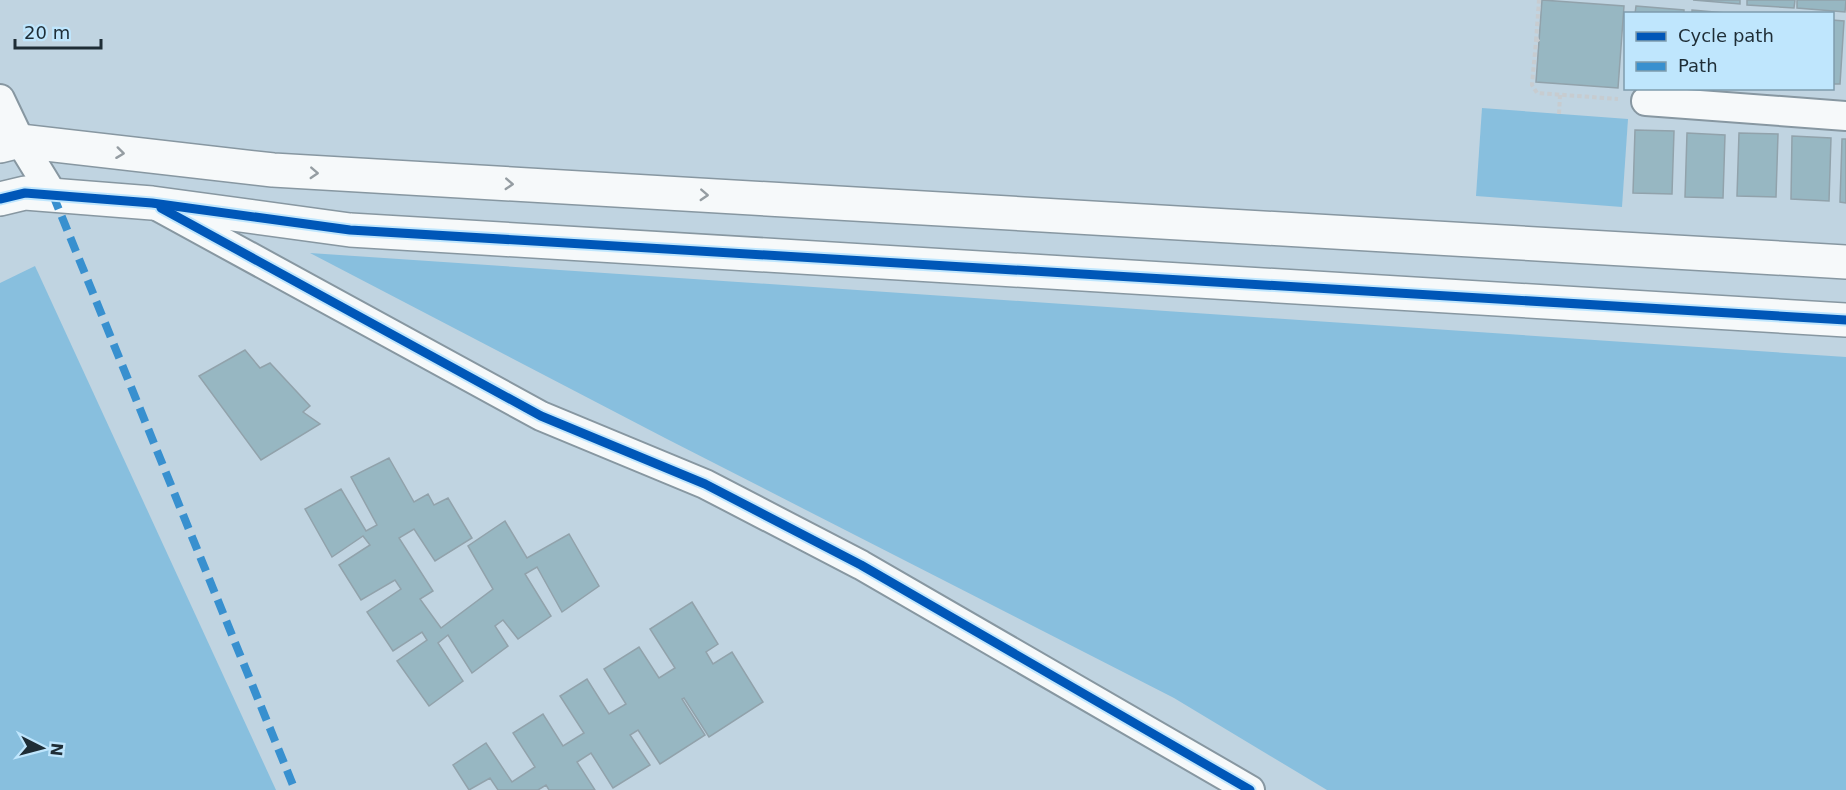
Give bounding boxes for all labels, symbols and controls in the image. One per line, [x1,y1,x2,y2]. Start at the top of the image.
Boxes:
scale bar [15,12,100,50]
legend [1624,12,1834,90]
text: 20 m [24,22,70,43]
text: Cycle path [1678,25,1774,46]
text: Path [1678,55,1718,76]
one-way arrow [116,146,125,159]
one-way arrow [310,166,319,179]
one-way arrow [504,177,513,190]
one-way arrow [699,189,708,202]
north arrow [12,718,72,778]
text: N [46,742,67,757]

